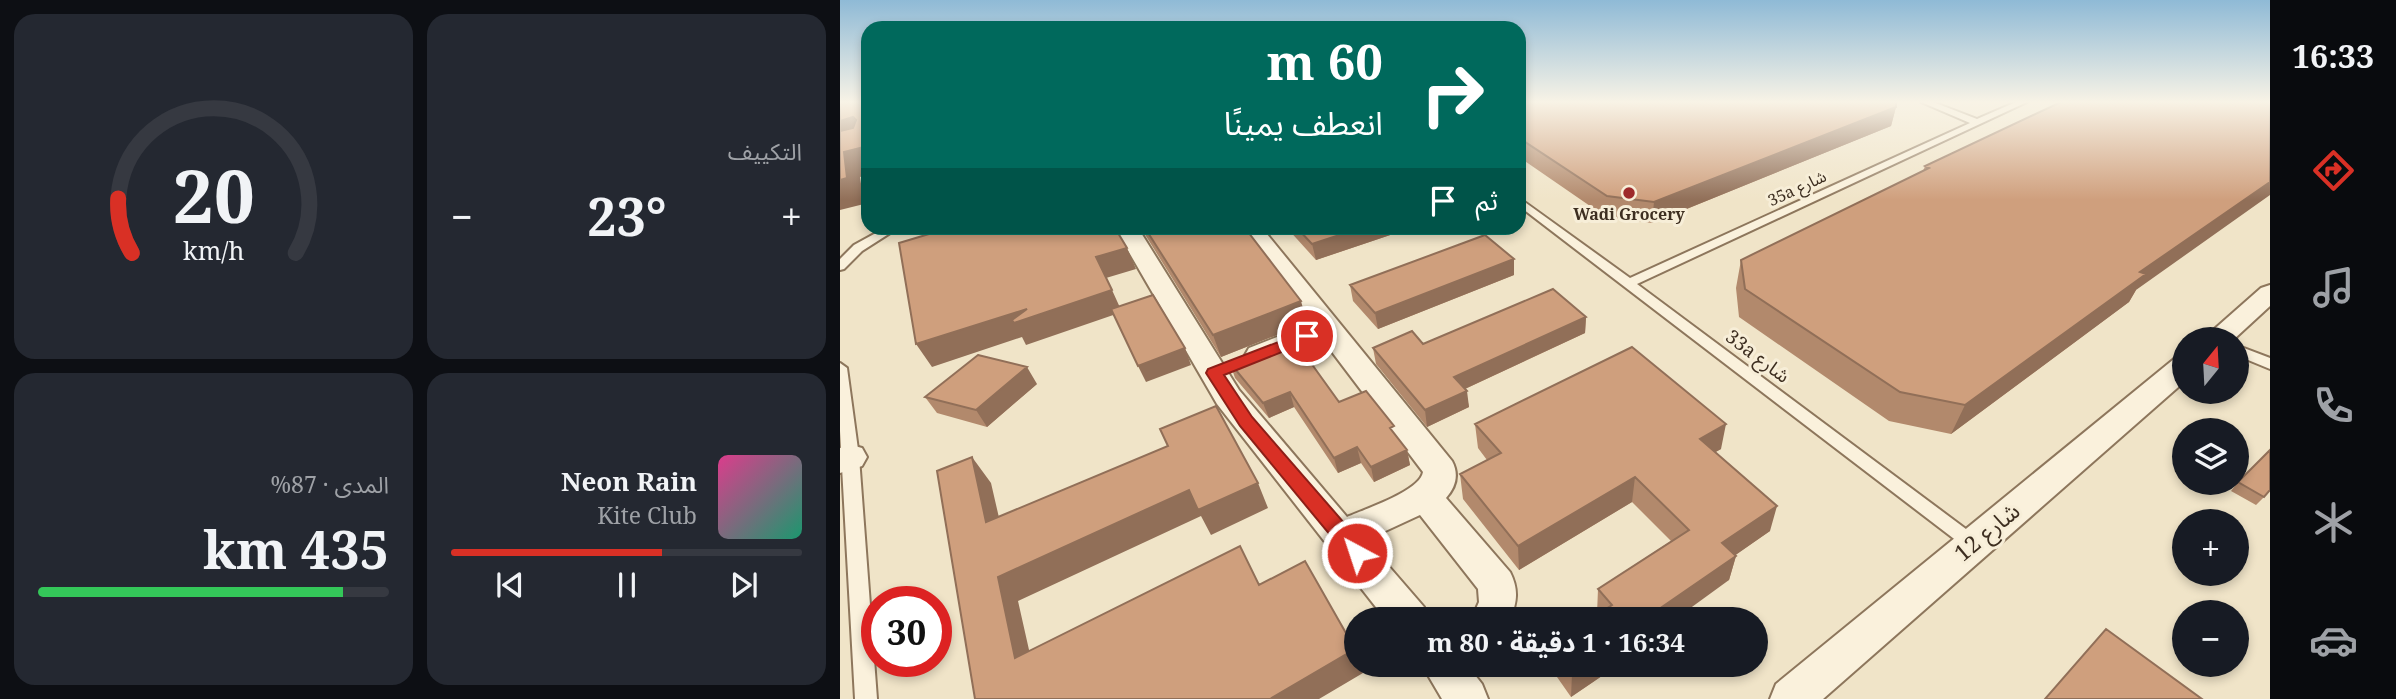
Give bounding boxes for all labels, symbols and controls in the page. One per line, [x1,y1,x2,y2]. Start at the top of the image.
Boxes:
text: 60 m [1267,28,1383,94]
text: 16:33 [2292,34,2374,77]
icon: right [1407,49,1498,140]
text: انعطف يمينًا [1224,101,1383,144]
text: التكييف [728,135,802,167]
text: 20 [172,145,255,244]
icon: directions [2309,146,2358,195]
street label: 35a شارع [1764,165,1831,213]
text: 23° [587,180,667,251]
icon: arrive [1424,182,1462,220]
text: ثم [1476,182,1498,218]
marker: Wadi Grocery [1621,185,1637,201]
text: − [451,190,473,242]
text: + [781,190,802,242]
place label: Wadi Grocery [1573,203,1686,225]
text: km/h [183,232,244,266]
icon: music [2309,263,2358,312]
pin [1277,306,1337,366]
icon: arrive [1288,317,1326,355]
street label: 33a شارع [1720,323,1795,389]
north arrow [2172,327,2249,404]
map controls [2172,327,2249,677]
icon: phone [2309,381,2358,430]
button: layers [2172,418,2249,495]
text: Neon Rain [561,463,697,499]
text: المدى · 87% [270,468,389,500]
street label: شارع 12 [1947,494,2027,570]
icon: climate [2309,498,2358,547]
text: Kite Club [597,499,697,531]
button: + [2172,509,2249,586]
text: 435 km [203,513,389,584]
position arrow [1320,516,1394,590]
icon: previous [491,566,529,604]
icon: pause [608,566,646,604]
icon: next [725,566,763,604]
speed limit sign: 30 [861,586,952,677]
button: − [2172,600,2249,677]
icon: car [2309,616,2358,665]
text: 16:34 · 1 دقيقة · 80 m [1427,624,1685,660]

